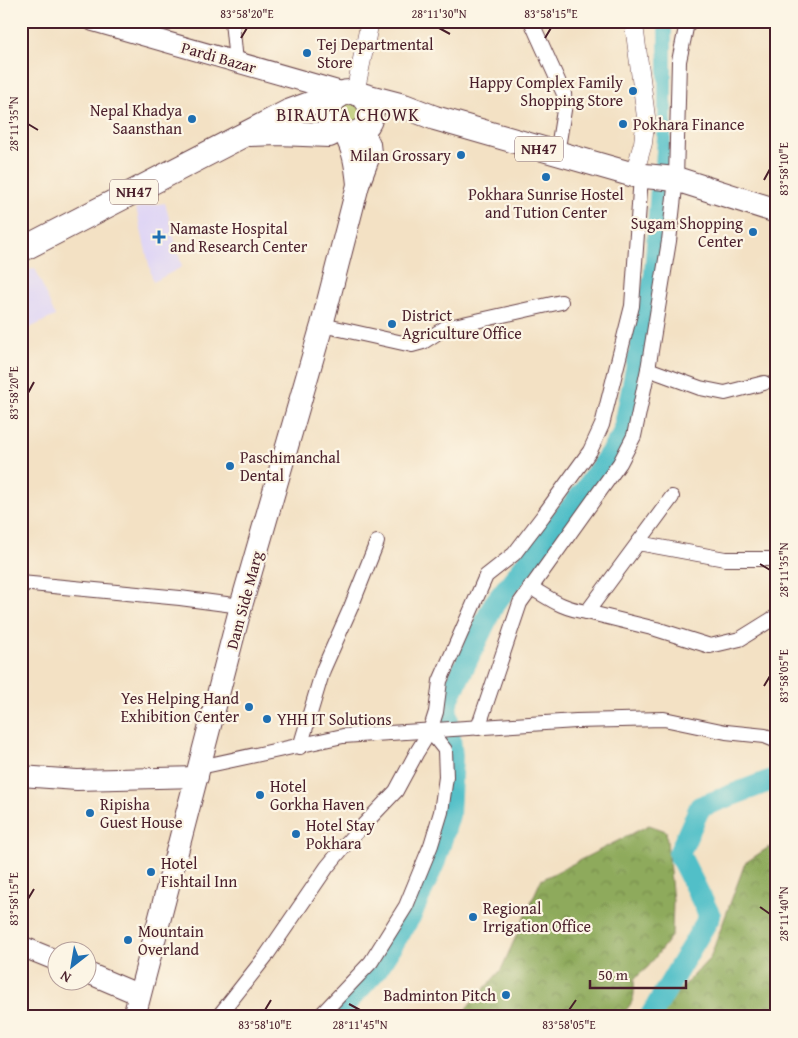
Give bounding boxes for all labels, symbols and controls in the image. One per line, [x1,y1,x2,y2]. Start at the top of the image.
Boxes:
text: 83°58'20"E [220,5,274,22]
text: 28°11'30"N [411,5,467,22]
text: 83°58'15"E [524,5,578,22]
place label: Tej Departmental Store [317,32,434,74]
street label: Pardi Bazar [179,35,260,79]
marker: Tej Departmental Store [301,47,313,59]
place label: Happy Complex Family Shopping Store [469,70,623,112]
marker: Happy Complex Family Shopping Store [627,85,639,97]
text: 28°11'35"N [5,96,22,152]
place label: Nepal Khadya Saansthan [90,98,182,140]
district label: BIRAUTA CHOWK [276,101,420,128]
place label: Pokhara Finance [633,112,744,136]
marker: Nepal Khadya Saansthan [186,113,198,125]
marker: Pokhara Finance [617,118,629,130]
road number: NH47 [515,136,563,162]
text: 83°58'10"E [775,142,792,196]
place label: Milan Grossary [350,143,451,167]
marker: Milan Grossary [455,149,467,161]
marker: Pokhara Sunrise Hostel and Tution Center [540,171,552,183]
road number: NH47 [110,180,158,204]
place label: Pokhara Sunrise Hostel and Tution Center [468,182,624,224]
place label: Sugam Shopping Center [631,211,743,253]
place label: Namaste Hospital and Research Center [170,216,308,258]
marker: Sugam Shopping Center [747,226,759,238]
marker: Namaste Hospital and Research Center [152,230,166,244]
place label: District Agriculture Office [402,303,522,345]
marker: District Agriculture Office [386,318,398,330]
text: 83°58'20"E [5,366,22,420]
place label: Paschimanchal Dental [240,445,341,487]
marker: Paschimanchal Dental [224,460,236,472]
text: 28°11'35"N [775,542,792,598]
street label: Dam Side Marg [219,548,269,652]
text: 83°58'05"E [775,649,792,703]
place label: Yes Helping Hand Exhibition Center [121,686,239,728]
marker: Yes Helping Hand Exhibition Center [243,701,255,713]
place label: YHH IT Solutions [277,707,392,731]
marker: YHH IT Solutions [261,713,273,725]
place label: Hotel Gorkha Haven [270,774,364,816]
marker: Hotel Gorkha Haven [254,789,266,801]
place label: Ripisha Guest House [100,792,182,834]
marker: Ripisha Guest House [84,807,96,819]
place label: Hotel Stay Pokhara [306,813,375,855]
marker: Hotel Stay Pokhara [290,828,302,840]
place label: Hotel Fishtail Inn [161,851,237,893]
marker: Hotel Fishtail Inn [145,866,157,878]
text: 83°58'15"E [5,872,22,926]
text: 28°11'40"N [775,886,792,942]
place label: Regional Irrigation Office [483,896,591,938]
marker: Regional Irrigation Office [467,911,479,923]
place label: Mountain Overland [138,919,204,961]
marker: Mountain Overland [122,934,134,946]
north arrow [48,940,98,990]
scale bar [590,958,687,990]
text: 50 m [598,964,629,985]
text: N [56,966,74,988]
place label: Badminton Pitch [383,983,496,1007]
marker: Badminton Pitch [500,989,512,1001]
text: 83°58'10"E [238,1016,292,1033]
text: 28°11'45"N [332,1016,388,1033]
text: 83°58'05"E [542,1016,596,1033]

